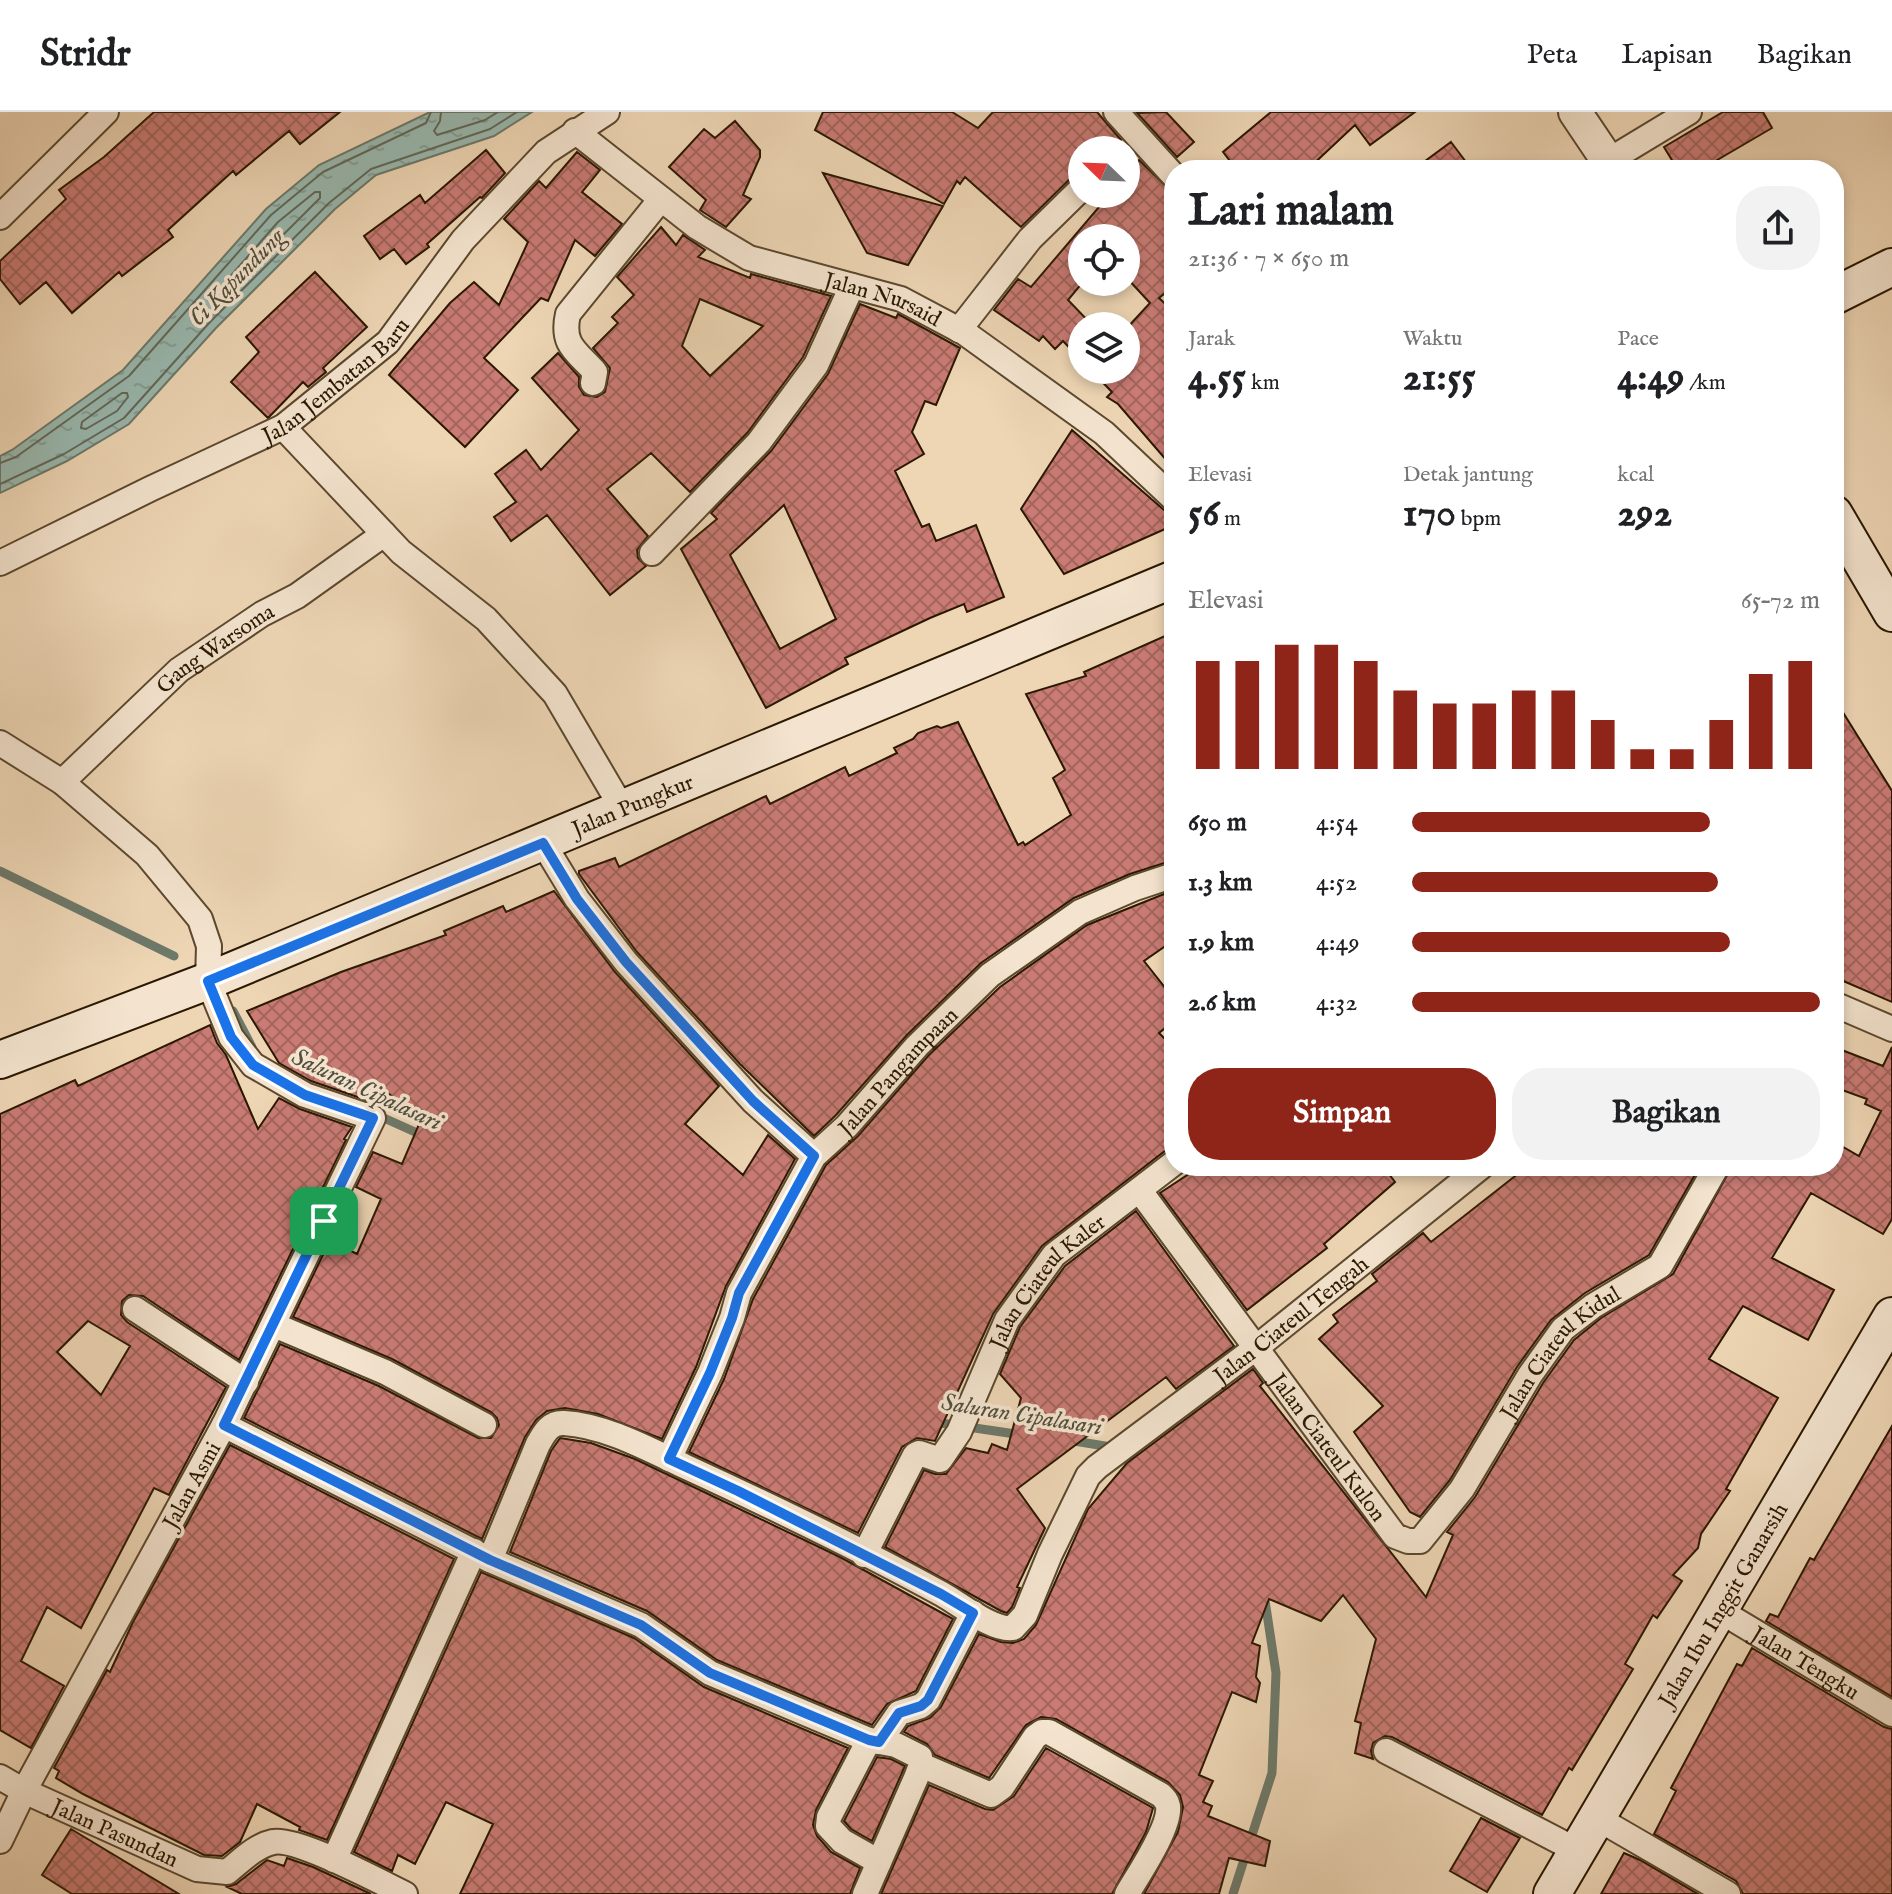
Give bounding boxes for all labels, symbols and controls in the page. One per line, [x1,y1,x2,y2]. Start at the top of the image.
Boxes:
text: Stridr [40,31,131,79]
text: Peta [1527,38,1577,73]
text: Lapisan [1621,38,1713,73]
text: Bagikan [1757,38,1852,73]
north arrow [1068,136,1140,208]
map controls [1068,136,1140,384]
text: Lari malam [1188,184,1394,240]
button: share [1736,186,1820,270]
water label: Ci Kapundung [183,222,292,334]
button: locate [1068,224,1140,296]
text: 21:36 · 7 × 650 m [1188,242,1349,275]
street label: Jalan Nursaid [818,266,946,334]
button: layers [1068,312,1140,384]
street label: Jalan Jembatan Baru [255,313,417,452]
text: Jarak [1188,325,1235,353]
text: Waktu [1403,325,1463,353]
text: Pace [1617,325,1659,353]
text: 4.55 [1188,353,1246,404]
text: 21:55 [1403,353,1476,404]
text: 4:49 [1617,353,1685,404]
text: km [1246,369,1280,397]
text: /km [1685,369,1726,397]
text: Elevasi [1188,461,1252,489]
text: Detak jantung [1403,461,1533,489]
text: kcal [1617,461,1654,489]
text: 56 [1188,489,1219,540]
text: 170 [1403,489,1456,540]
text: 292 [1617,489,1672,540]
text: m [1219,505,1241,533]
text: bpm [1456,505,1501,533]
text: Elevasi [1188,584,1264,617]
text: 65–72 m [1741,584,1820,617]
street label: Gang Warsoma [151,598,280,700]
street label: Jalan Pungkur [565,769,698,845]
text: 650 m [1188,806,1247,839]
text: 4:54 [1316,806,1358,839]
text: 1.3 km [1188,866,1253,899]
text: 4:52 [1316,866,1357,899]
text: 1.9 km [1188,926,1254,959]
text: 4:49 [1316,926,1360,959]
text: 2.6 km [1188,986,1256,1019]
text: 4:32 [1316,986,1358,1019]
street label: Jalan Pangampaan [831,1002,965,1145]
water label: Saluran Cipalasari [286,1042,448,1140]
button: Simpan [1188,1068,1496,1160]
button: Bagikan [1512,1068,1820,1160]
pin [290,1187,358,1255]
icon: arrive [302,1199,346,1243]
street label: Jalan Ciateul Kaler [983,1209,1112,1356]
street label: Jalan Ciateul Tengah [1206,1251,1375,1393]
street label: Jalan Ciateul Kidul [1493,1281,1626,1427]
street label: Jalan Ciateul Kulon [1262,1366,1392,1528]
water label: Saluran Cipalasari [939,1387,1106,1444]
street label: Jalan Asmi [156,1437,228,1537]
street label: Jalan Ibu Inggit Ganarsih [1652,1498,1795,1715]
street label: Jalan Tengku [1743,1619,1864,1707]
street label: Jalan Pasundan [44,1792,183,1875]

